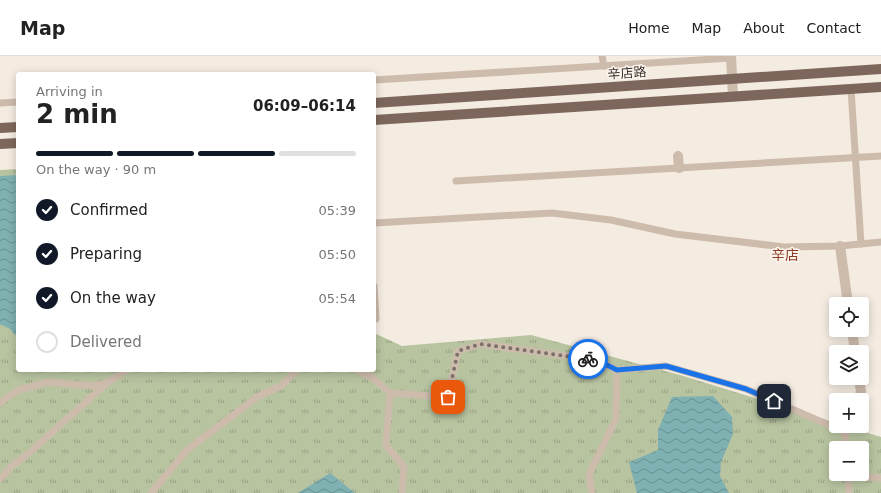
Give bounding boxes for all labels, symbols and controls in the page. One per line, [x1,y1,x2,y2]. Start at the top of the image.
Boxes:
text: Map [20,17,65,39]
text: Home [628,20,670,36]
text: Map [692,20,721,36]
text: About [743,20,785,36]
text: Contact [807,20,861,36]
street label: 辛店路 [607,64,647,82]
text: Arriving in [36,84,103,99]
text: 06:09–06:14 [253,97,356,115]
text: 2 min [36,99,118,129]
text: On the way · 90 m [36,162,156,177]
icon: check [36,199,58,221]
text: Confirmed [70,201,148,219]
text: 05:39 [319,203,356,218]
icon: check [36,243,58,265]
text: Preparing [70,245,142,263]
text: 05:50 [319,247,356,262]
district label: 辛店 [771,247,799,263]
icon: check [36,287,58,309]
text: On the way [70,289,156,307]
text: 05:54 [319,291,356,306]
map controls [829,297,869,481]
button: locate [829,297,869,337]
text: Delivered [70,333,142,351]
courier [568,339,608,379]
button: layers [829,345,869,385]
icon: bike [577,348,599,370]
pin [431,380,465,414]
pin [757,384,791,418]
icon: bag [437,386,459,408]
icon: home [763,390,785,412]
button: + [829,393,869,433]
button: − [829,441,869,481]

